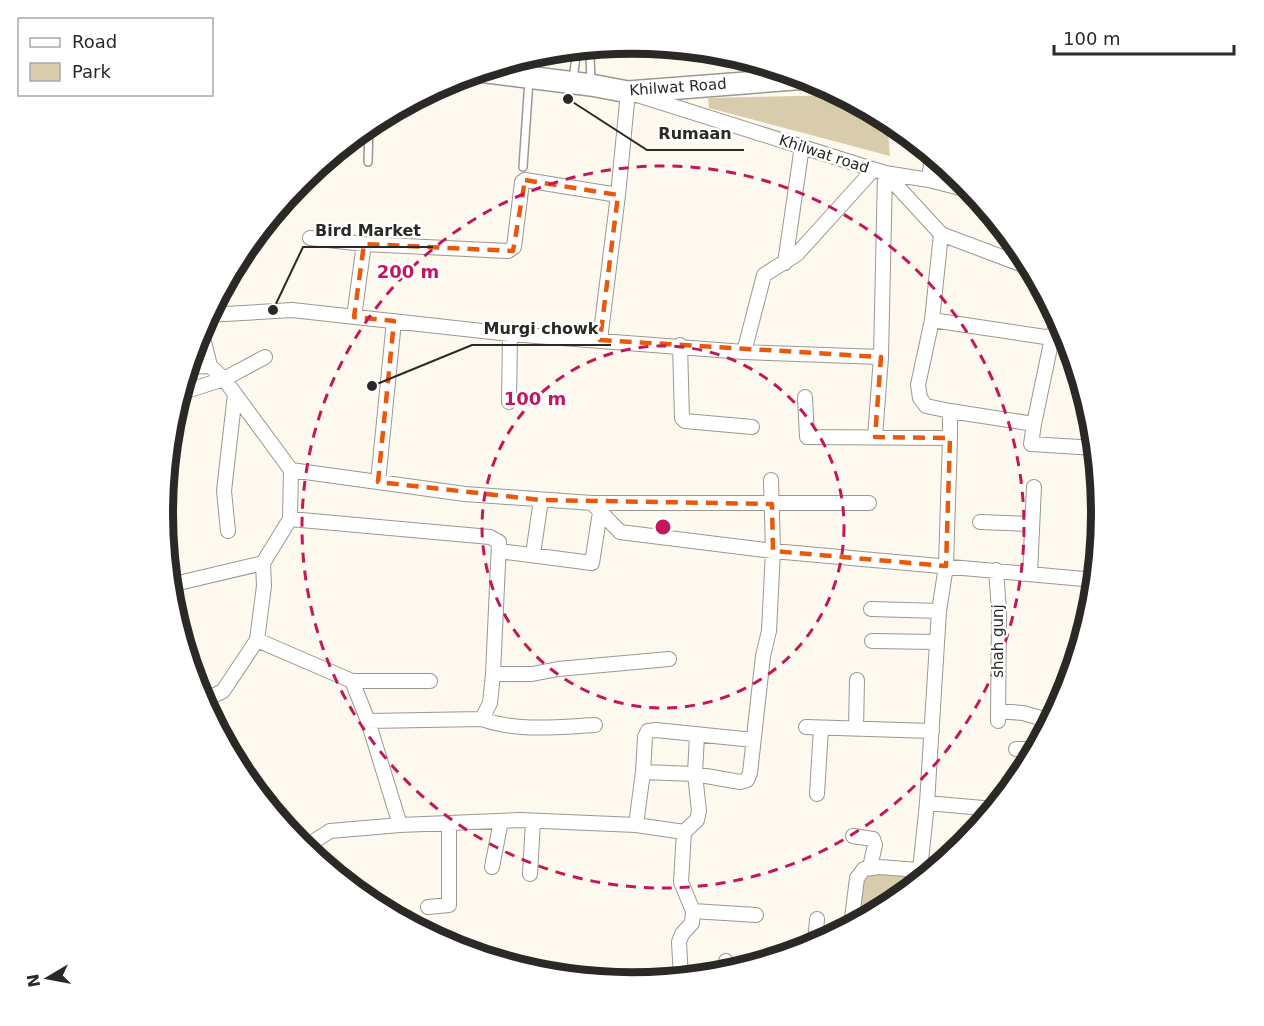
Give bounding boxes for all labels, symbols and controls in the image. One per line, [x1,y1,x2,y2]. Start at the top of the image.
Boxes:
legend [18,18,213,96]
scale bar [1054,18,1234,56]
text: 100 m [1063,28,1121,49]
text: Road [72,31,117,52]
text: Park [72,61,111,82]
street label: Khilwat Road [629,75,727,99]
callout: Rumaan [647,116,744,150]
text: Rumaan [658,124,732,143]
street label: Khilwat road [777,131,871,177]
callout: Bird Market [303,213,433,247]
text: Bird Market [315,221,421,240]
text: 200 m [377,261,439,282]
callout: Murgi chowk [472,311,611,345]
text: Murgi chowk [484,319,599,338]
text: 100 m [504,388,566,409]
centre of rings [653,517,673,537]
street label: shah gunj [989,604,1007,678]
north arrow [18,948,78,1008]
text: N [23,972,44,989]

